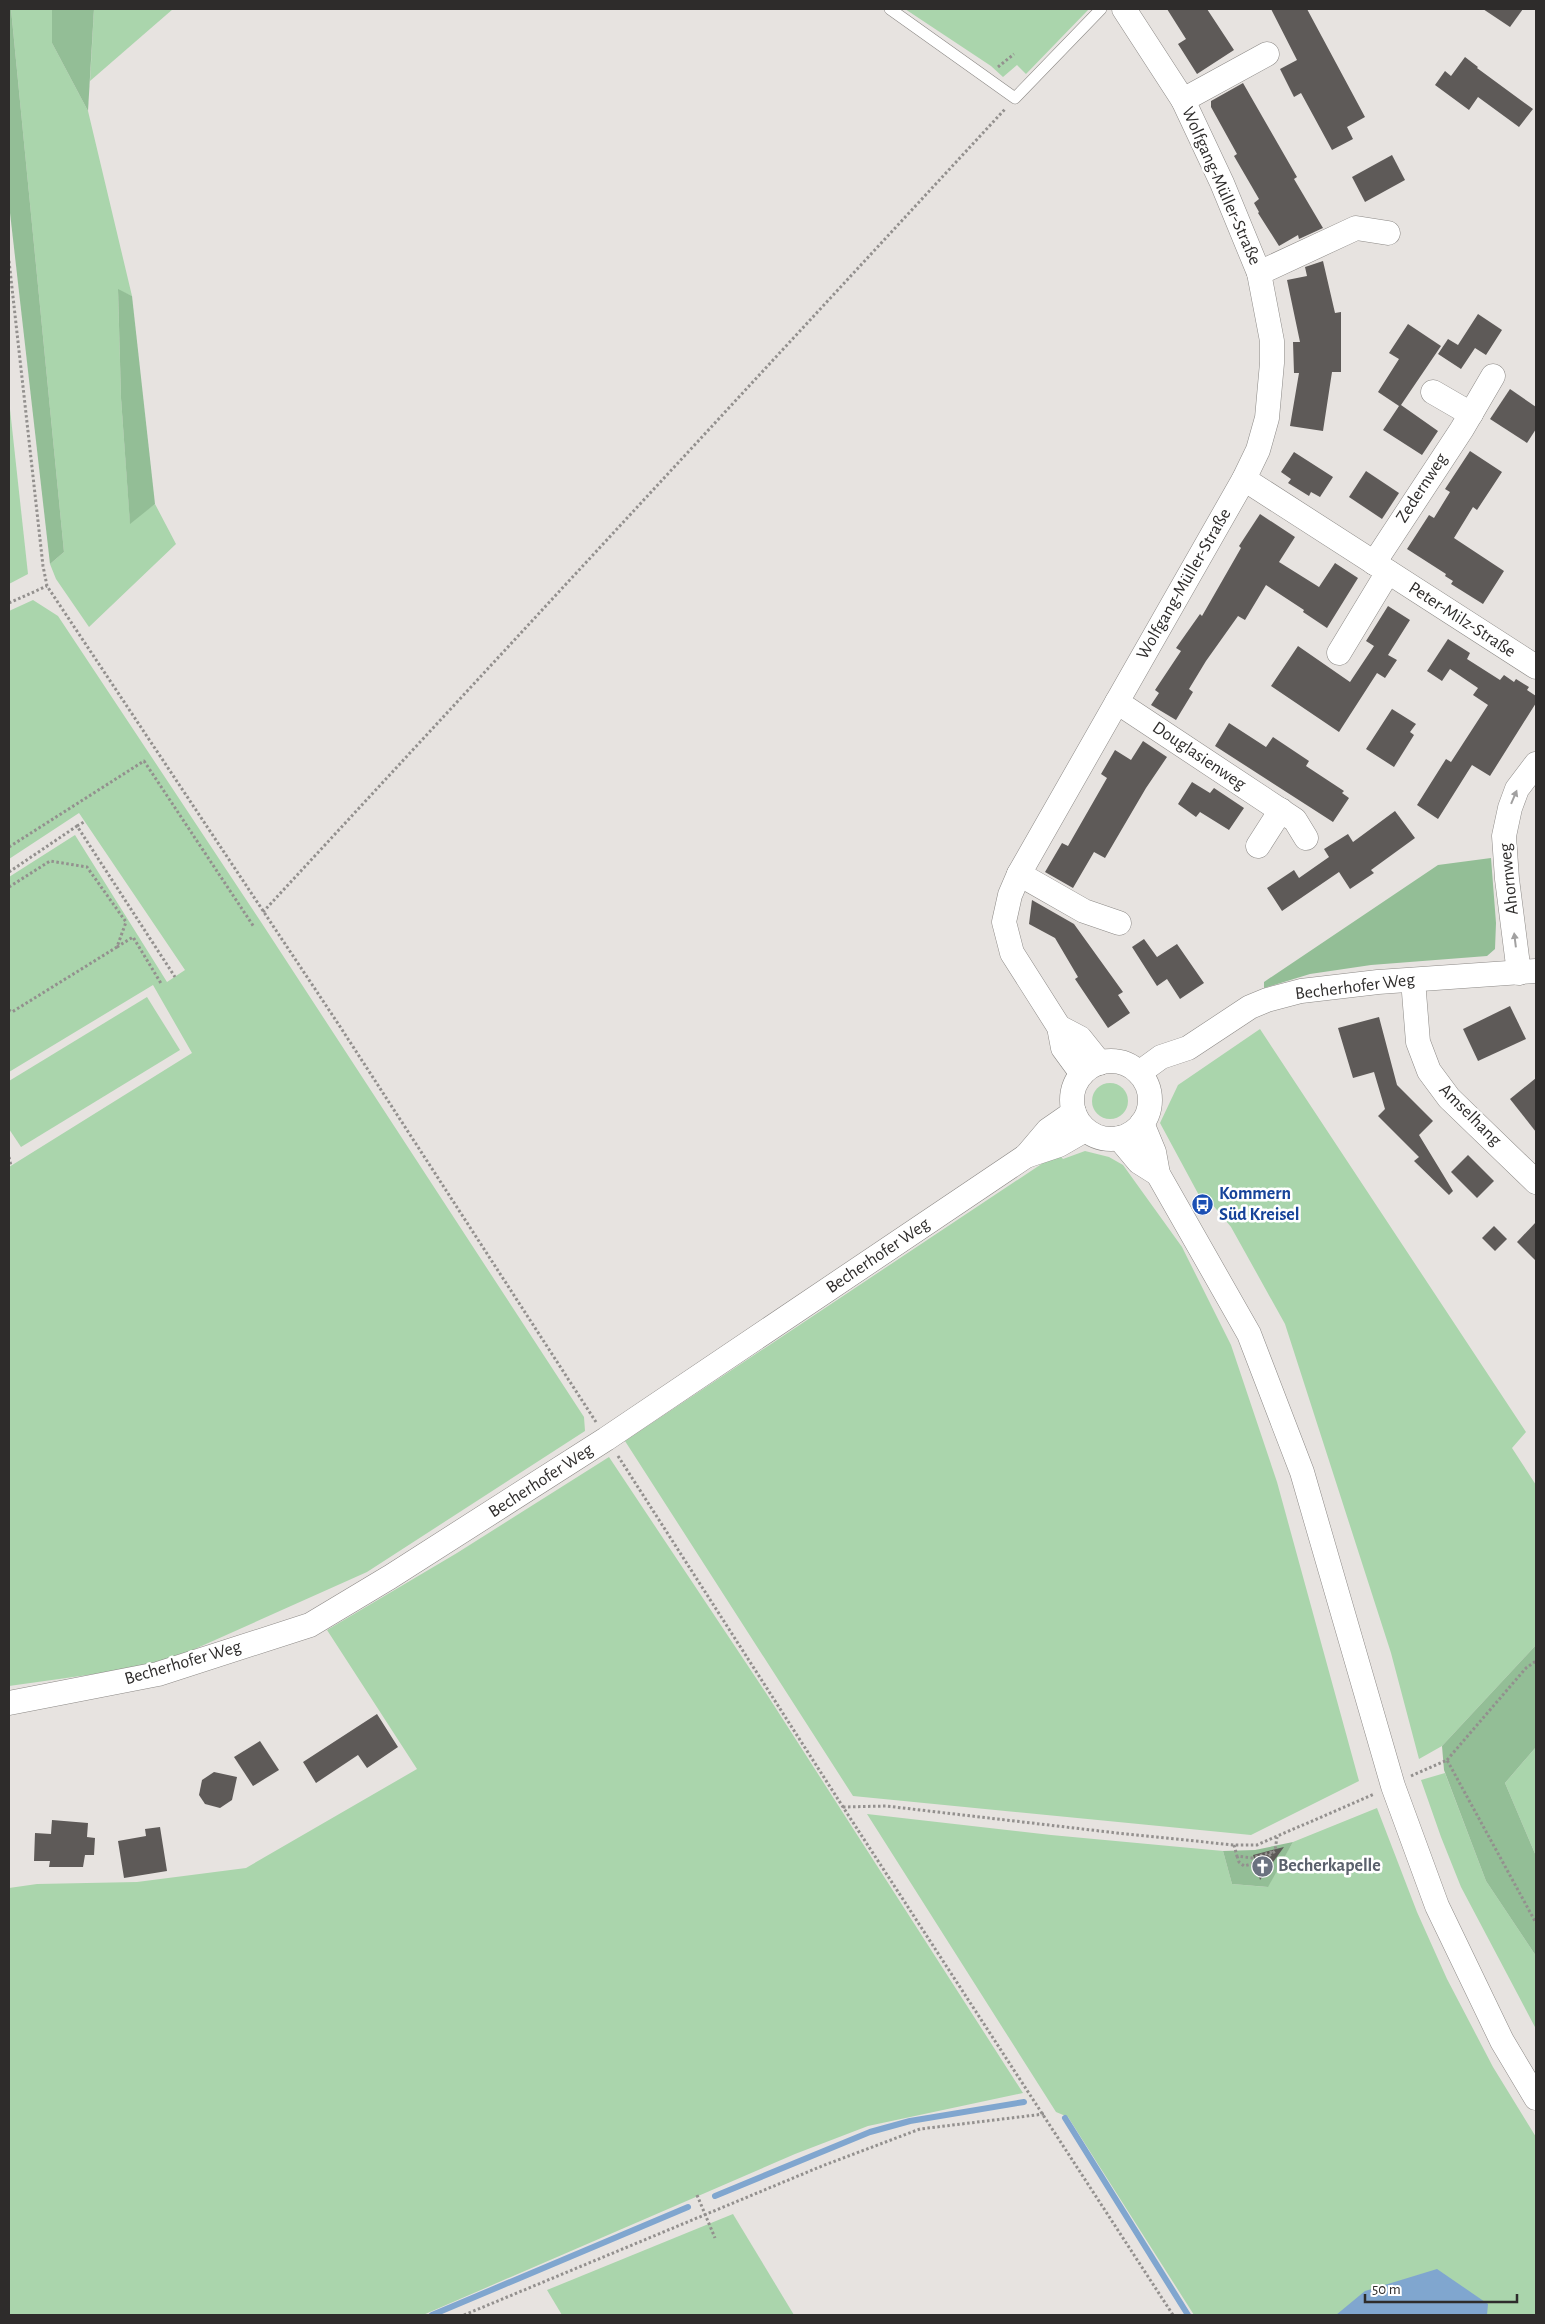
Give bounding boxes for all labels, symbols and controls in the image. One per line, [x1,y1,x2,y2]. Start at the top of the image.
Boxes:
street label: Wolfgang-Müller-Straße [1178,104,1264,268]
street label: Zedernweg [1393,450,1451,526]
street label: Wolfgang-Müller-Straße [1134,506,1234,662]
street label: Peter-Milz-Straße [1405,579,1519,661]
street label: Douglasienweg [1149,718,1249,794]
one-way arrow [1510,789,1518,804]
street label: Ahornweg [1496,842,1522,916]
one-way arrow [1511,931,1519,947]
street label: Becherhofer Weg [1294,971,1416,1003]
street label: Amselhang [1436,1081,1505,1150]
place label: Kommern Süd Kreisel [1219,1185,1299,1224]
bus stop icon: Kommern Süd Kreisel [1191,1192,1215,1216]
street label: Becherhofer Weg [823,1215,933,1297]
street label: Becherhofer Weg [486,1441,597,1521]
street label: Becherhofer Weg [123,1638,244,1688]
church icon: Becherkapelle [1250,1854,1274,1878]
place label: Becherkapelle [1278,1857,1381,1875]
scale bar [1365,2272,1518,2304]
text: 50 m [1372,2282,1401,2297]

